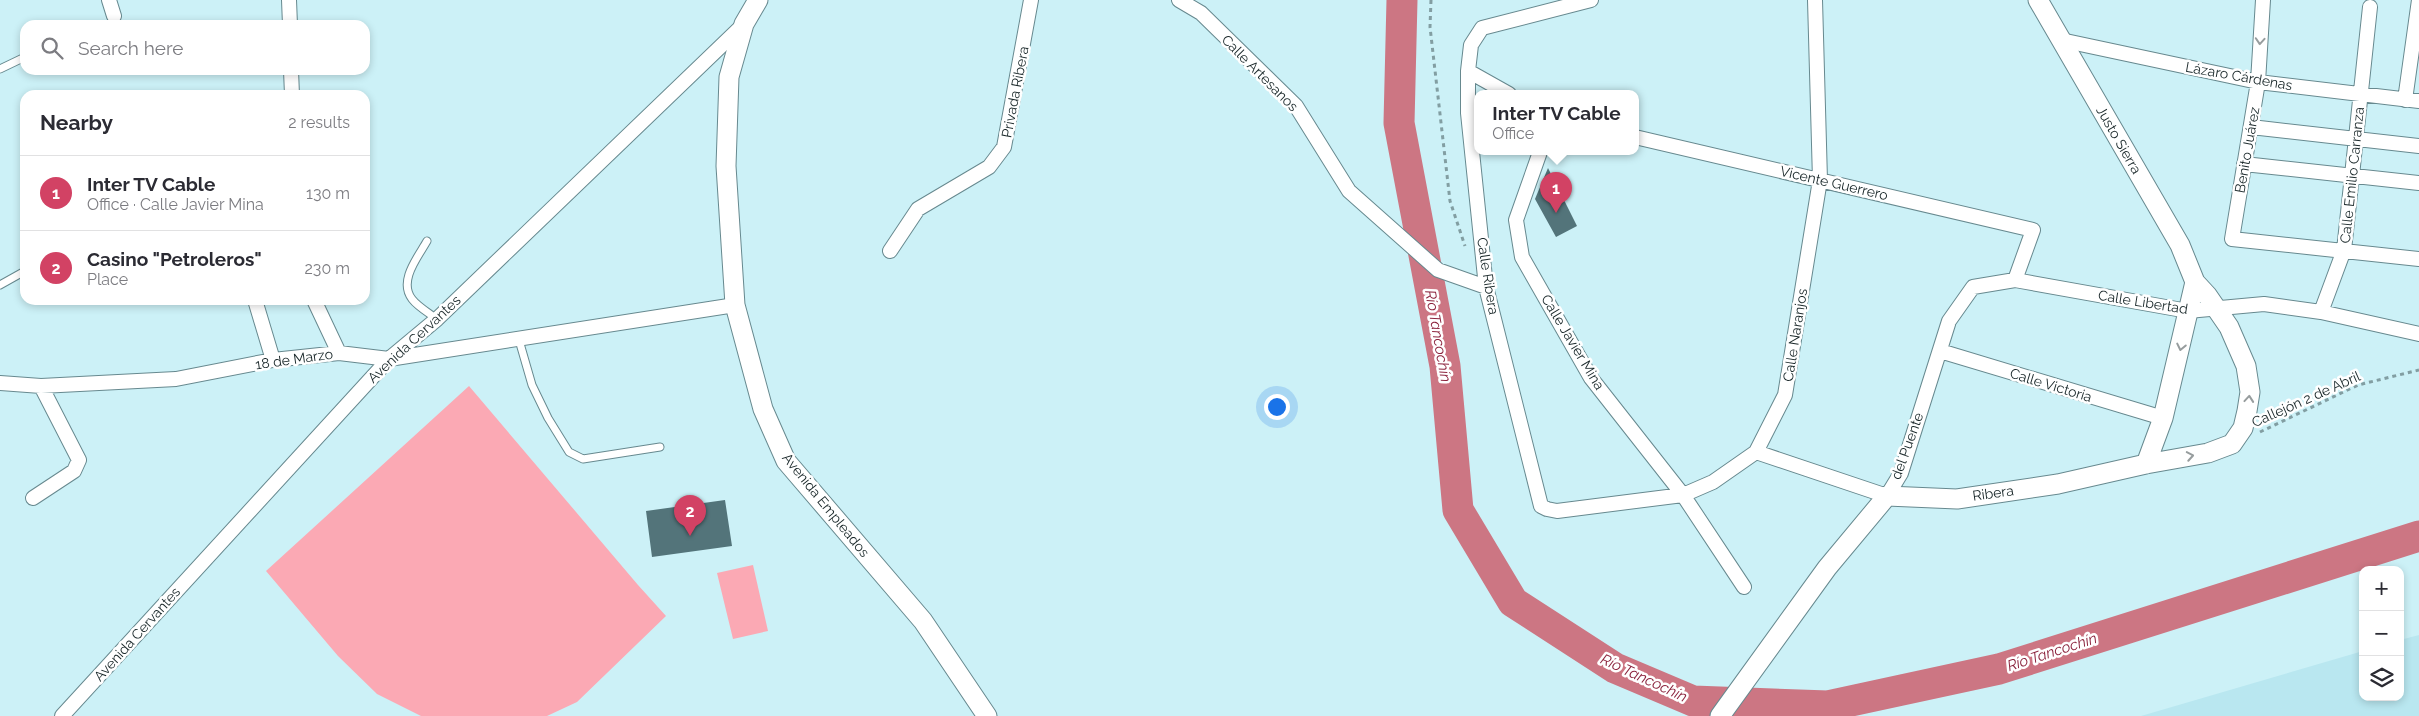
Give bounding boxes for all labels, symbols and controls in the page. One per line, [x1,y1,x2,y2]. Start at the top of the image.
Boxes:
search box [20,20,370,75]
street label: Calle Artesanos [1219,32,1302,115]
icon: search [38,34,66,62]
text: Search here [78,37,184,59]
one-way arrow [2255,37,2266,45]
street label: Privada Ribera [998,45,1032,139]
street label: Lázaro Cárdenas [2184,59,2294,93]
popup [1474,90,1639,155]
text: Inter TV Cable [1492,102,1621,124]
street label: Justo Sierra [2093,103,2145,177]
street label: Benito Juárez [2232,106,2262,194]
street label: Calle Emilio Carranza [2337,106,2367,244]
text: Nearby [40,110,113,135]
text: 2 results [288,113,350,132]
text: Office [1492,124,1534,143]
street label: Vicente Guerrero [1778,163,1890,203]
pin: 1 [1540,172,1572,213]
text: Inter TV Cable [87,173,215,195]
text: 1 [52,184,60,203]
text: 130 m [306,184,350,203]
text: Office · Calle Javier Mina [87,195,264,214]
street label: Calle Ribera [1474,236,1502,316]
text: Casino "Petroleros" [87,248,262,270]
text: 2 [51,259,61,278]
text: 230 m [305,259,350,278]
text: Place [87,270,128,289]
street label: Calle Naranjos [1780,287,1810,383]
street label: Calle Libertad [2097,287,2189,317]
water label: Río Tancochín [1421,288,1455,384]
street label: Calle Javier Mina [1538,291,1608,393]
street label: Avenida Cervantes [364,292,464,386]
one-way arrow [2176,343,2187,351]
street label: 18 de Marzo [254,346,334,372]
street label: Calle Victoria [2008,365,2094,405]
street label: Callejón 2 de Abril [2249,368,2363,430]
your location [1264,394,1290,420]
one-way arrow [2243,395,2254,403]
street label: del Puente [1888,410,1926,482]
street label: Avenida Empleados [779,450,873,560]
one-way arrow [2185,452,2194,462]
street label: Ribera [1971,482,2015,504]
pin: 2 [674,495,706,536]
map controls [2359,566,2404,701]
button: + [2359,566,2404,611]
street label: Avenida Cervantes [91,584,184,684]
button: − [2359,611,2404,656]
water label: Río Tancochín [2005,629,2099,675]
water label: Río Tancochín [1598,650,1690,706]
button: layers [2359,656,2404,701]

